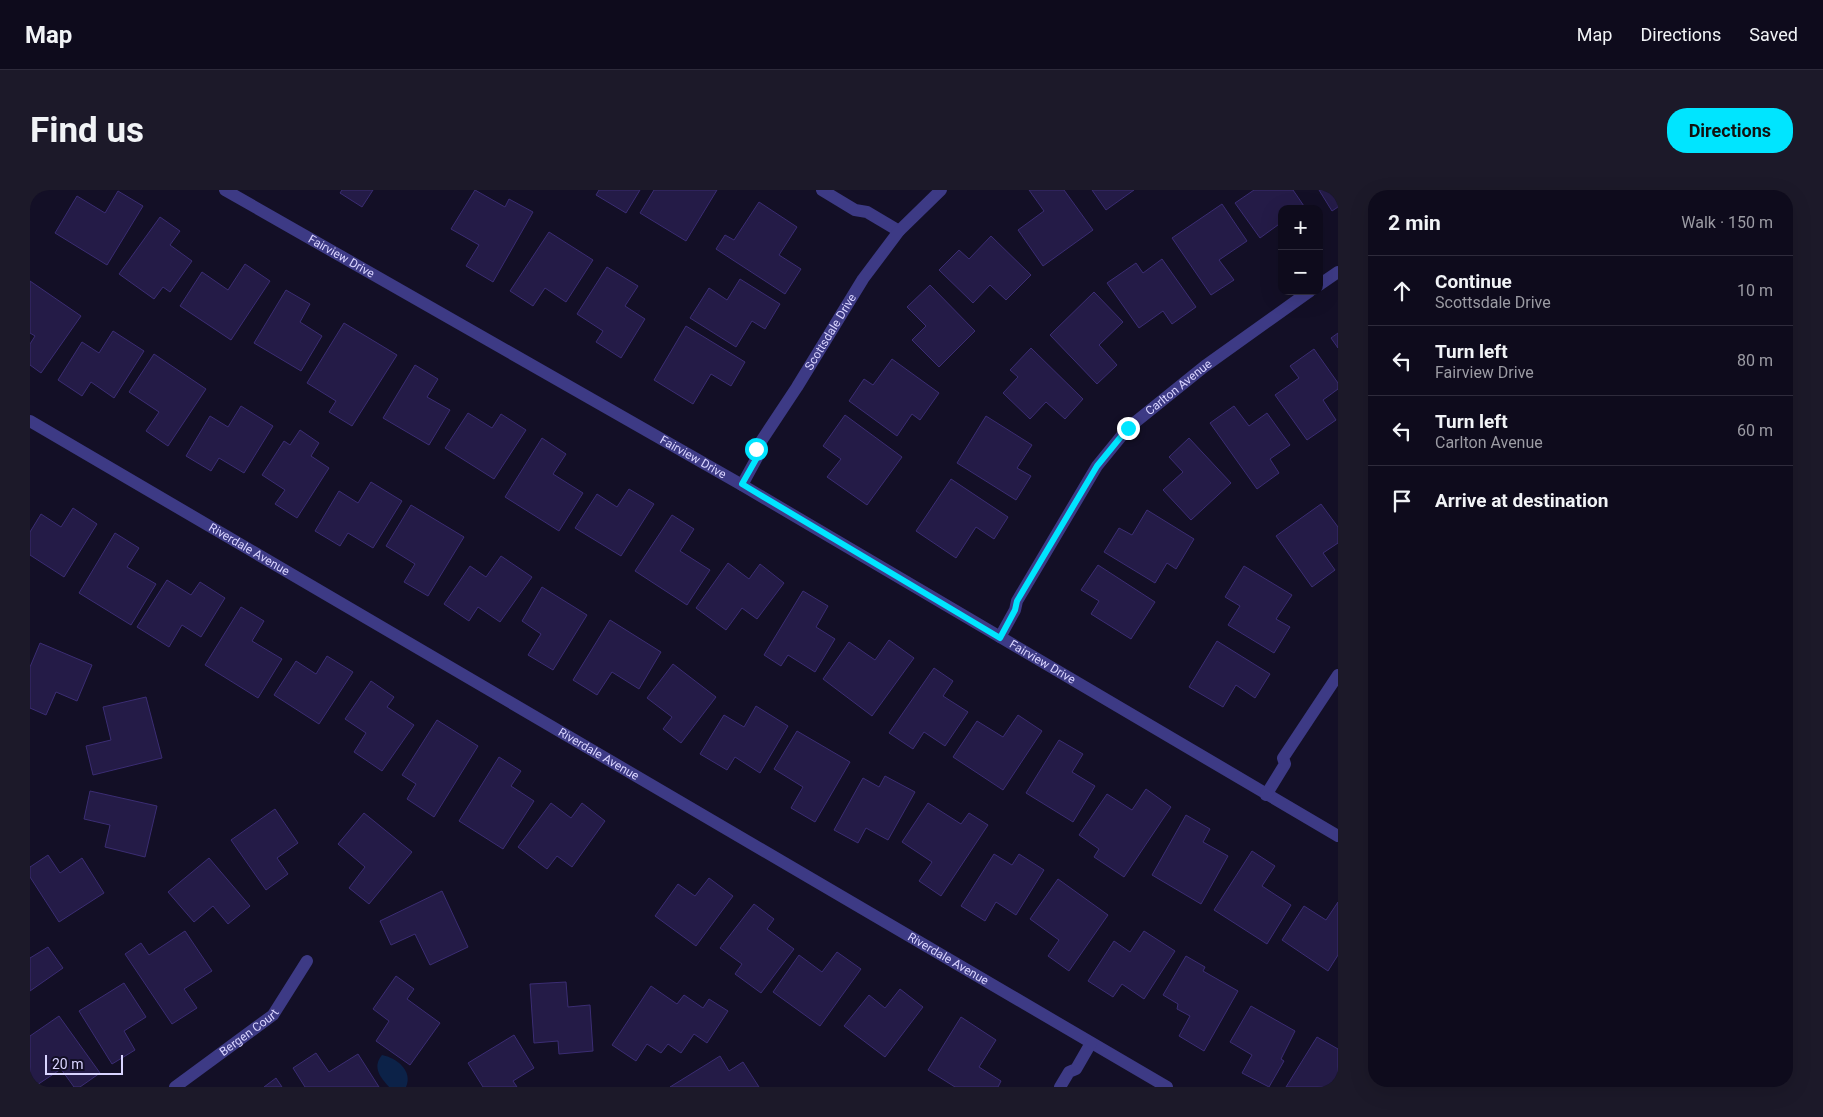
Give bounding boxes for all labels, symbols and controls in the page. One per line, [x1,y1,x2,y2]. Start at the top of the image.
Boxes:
text: Map [25,21,72,49]
text: Map [1577,24,1612,45]
text: Directions [1640,24,1721,45]
text: Saved [1749,24,1798,45]
button: Directions [1667,108,1793,153]
text: Find us [30,110,144,151]
map controls [1278,205,1323,295]
button: + [1278,205,1323,250]
text: 2 min [1388,211,1441,235]
text: Walk · 150 m [1681,213,1773,232]
street label: Fairview Drive [306,232,377,281]
button: − [1278,250,1323,295]
text: Continue [1435,270,1512,293]
icon: ahead [1388,277,1416,305]
text: 10 m [1737,281,1773,300]
street label: Scottsdale Drive [802,291,859,373]
text: Scottsdale Drive [1435,293,1551,312]
text: Turn left [1435,340,1508,363]
icon: left [1388,347,1416,375]
text: 80 m [1737,351,1773,370]
street label: Carlton Avenue [1143,357,1214,418]
text: Fairview Drive [1435,363,1534,382]
text: Turn left [1435,410,1508,433]
route end [1117,417,1140,440]
icon: left [1388,417,1416,445]
text: 60 m [1737,421,1773,440]
street label: Fairview Drive [657,433,729,482]
text: Carlton Avenue [1435,433,1543,452]
route start [745,438,768,461]
icon: arrive [1388,487,1416,515]
text: Arrive at destination [1435,489,1608,512]
street label: Riverdale Avenue [206,520,292,578]
street label: Fairview Drive [1007,637,1078,687]
street label: Riverdale Avenue [556,725,642,783]
street label: Riverdale Avenue [905,930,991,988]
street label: Bergen Court [217,1007,282,1059]
scale bar [45,1052,122,1075]
text: 20 m [52,1056,84,1072]

